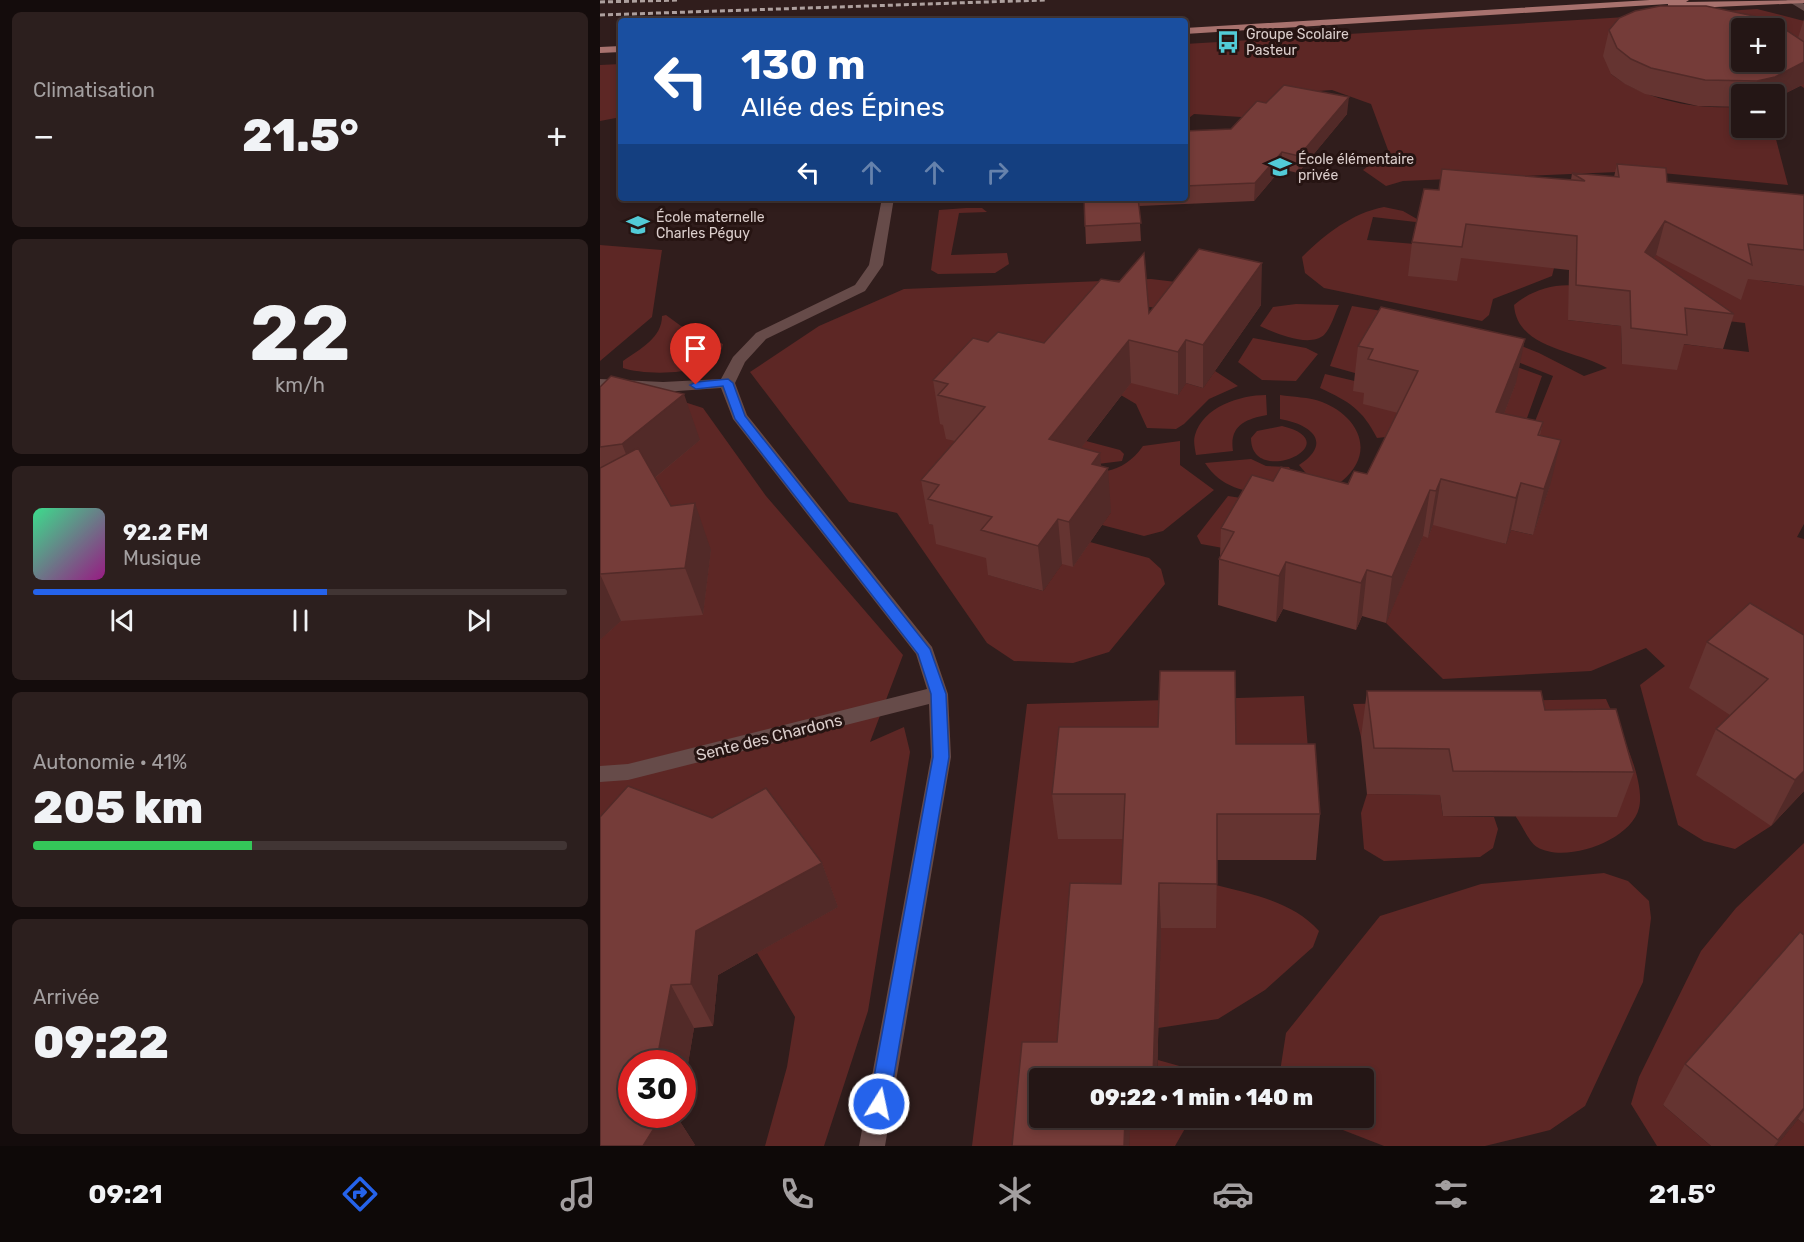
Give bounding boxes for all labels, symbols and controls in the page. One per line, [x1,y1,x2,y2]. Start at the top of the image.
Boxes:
map controls [1731,18,1785,138]
button: + [1731,18,1785,72]
place label: Groupe Scolaire Pasteur [1246,26,1349,59]
bus stop icon: Groupe Scolaire Pasteur [1215,29,1241,55]
text: 130 m [741,40,866,90]
icon: left [642,42,720,120]
text: Climatisation [33,78,155,102]
button: − [1731,84,1785,138]
text: Allée des Épines [741,91,945,123]
text: 21.5° [242,109,359,162]
text: − [33,116,54,155]
text: + [546,116,567,155]
place label: École élémentaire privée [1298,150,1414,184]
school or university icon: École élémentaire privée [1267,154,1293,180]
icon: left [792,156,825,189]
icon: ahead [855,156,888,189]
icon: ahead [918,156,951,189]
icon: right [981,156,1014,189]
place label: École maternelle Charles Péguy [656,208,765,242]
school or university icon: École maternelle Charles Péguy [625,212,651,238]
text: 22 [249,287,351,380]
pin [670,323,721,385]
icon: arrive [679,332,712,365]
text: km/h [275,373,325,397]
text: 92.2 FM [123,519,208,546]
text: Musique [123,546,201,570]
icon: previous [106,604,139,637]
icon: pause [284,604,317,637]
icon: next [462,604,495,637]
street label: Sente des Chardons [694,710,844,765]
text: Autonomie · 41% [33,750,187,774]
text: 205 km [33,781,203,834]
text: Arrivée [33,985,100,1009]
text: 09:22 [33,1016,169,1069]
speed limit sign: 30 [618,1050,696,1128]
position arrow [847,1072,911,1136]
text: 09:22 · 1 min · 140 m [1090,1084,1313,1111]
icon: directions [339,1173,381,1215]
icon: music [557,1173,599,1215]
icon: phone [776,1173,818,1215]
icon: climate [994,1173,1036,1215]
icon: car [1212,1173,1254,1215]
icon: filters [1430,1173,1472,1215]
text: 09:21 [88,1178,163,1210]
text: 21.5° [1649,1178,1716,1210]

